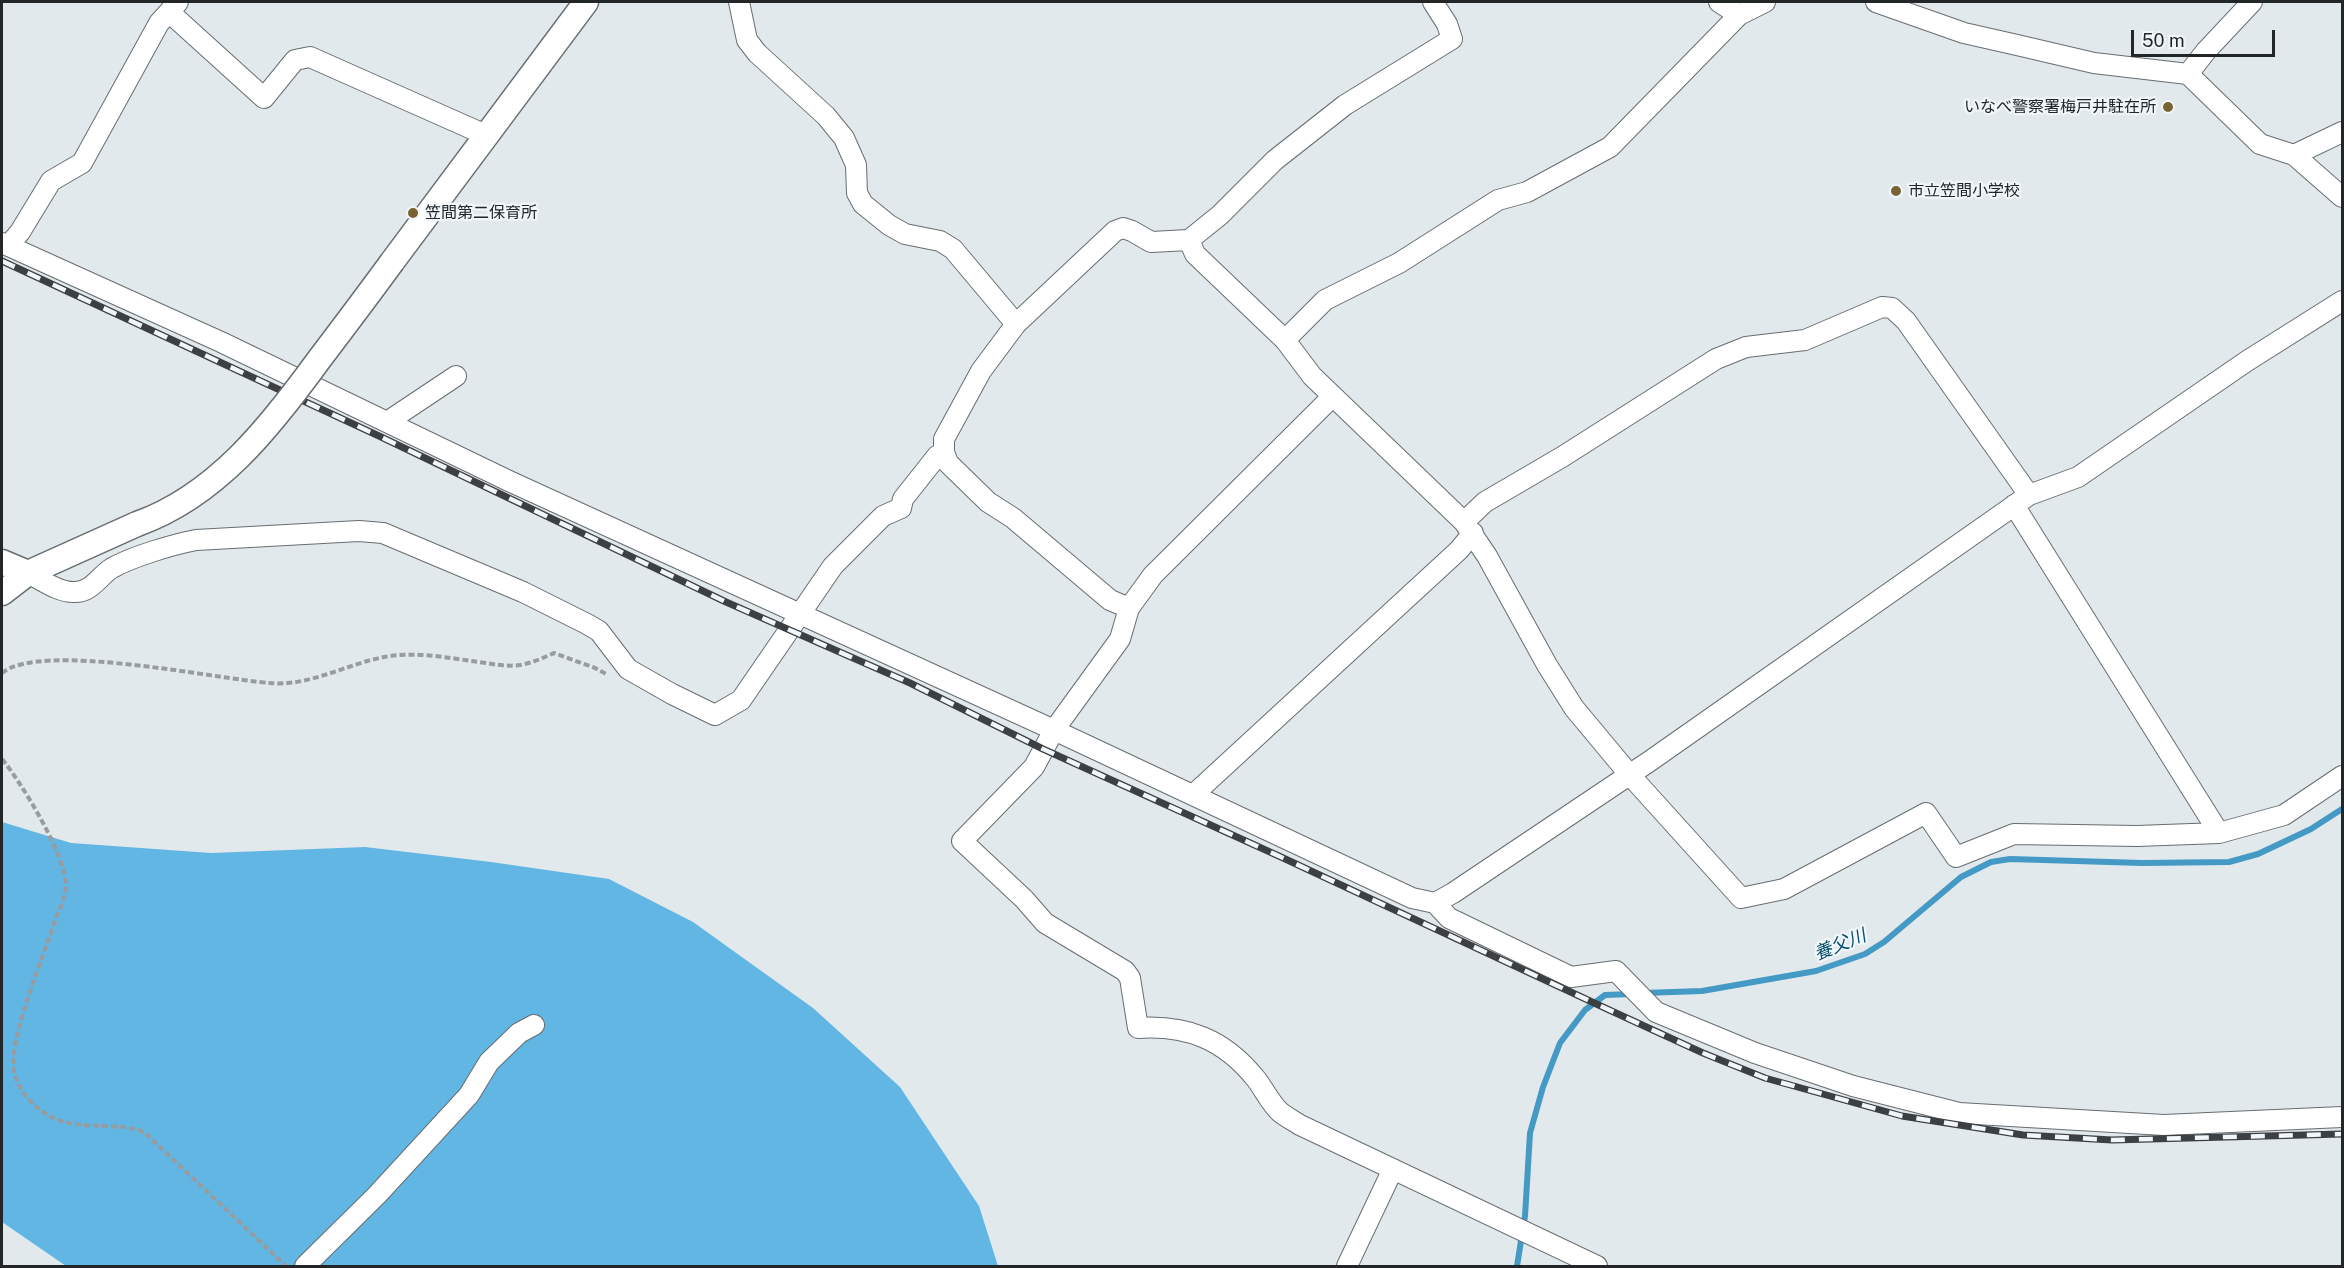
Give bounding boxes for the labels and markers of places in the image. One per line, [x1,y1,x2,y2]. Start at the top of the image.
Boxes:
place label: いなべ警察署梅戸井駐在所 [1964,97,2156,117]
marker: いなべ警察署梅戸井駐在所 [2161,100,2175,114]
place label: 市立笠間小学校 [1908,181,2020,201]
marker: 市立笠間小学校 [1889,184,1903,198]
place label: 笠間第二保育所 [425,203,537,223]
marker: 笠間第二保育所 [406,206,420,220]

